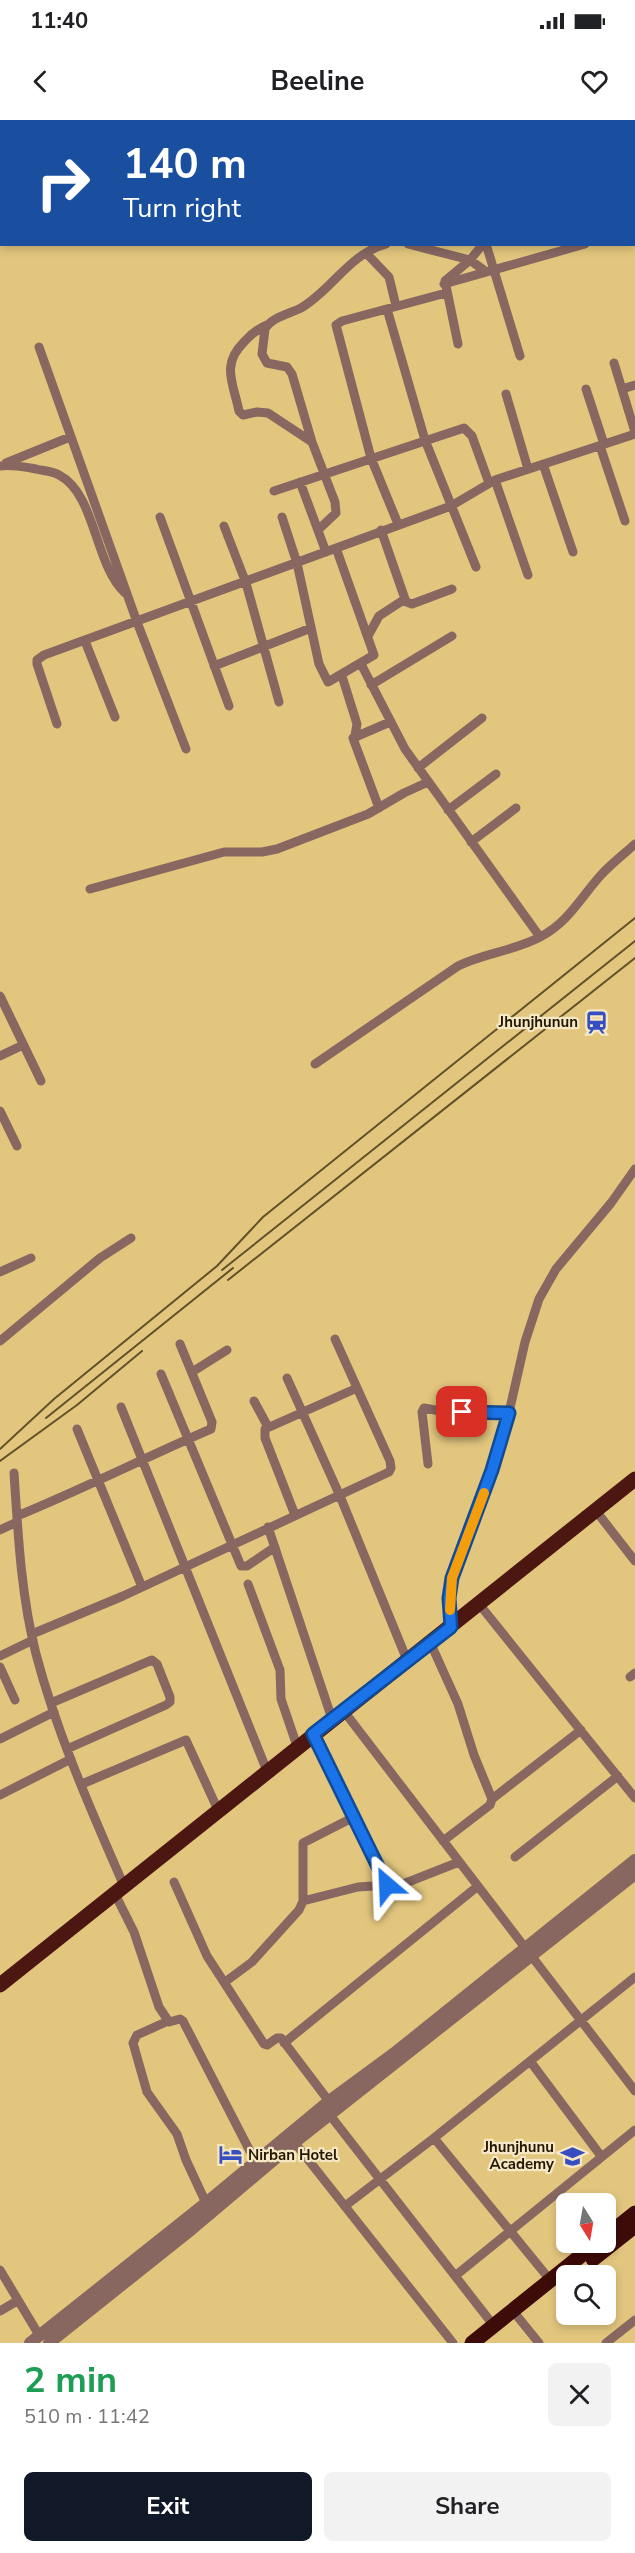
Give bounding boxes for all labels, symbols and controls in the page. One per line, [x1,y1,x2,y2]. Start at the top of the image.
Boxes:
text: 11:40 [30,6,88,36]
text: Beeline [271,63,364,100]
icon: back [24,65,57,98]
icon: heart [578,65,611,98]
text: 140 m [123,136,247,193]
icon: right [24,144,102,222]
text: Turn right [123,190,241,227]
station icon: Jhunjhunun [583,1009,609,1035]
place label: Jhunjhunun [498,1012,578,1032]
pin [436,1386,487,1437]
icon: arrive [445,1395,478,1428]
position arrow [355,1853,419,1917]
place label: Jhunjhunu Academy [483,2137,554,2174]
hotel icon: Nirban Hotel [217,2142,243,2168]
school or university icon: Jhunjhunu Academy [559,2143,585,2169]
place label: Nirban Hotel [248,2145,338,2165]
north arrow [556,2193,616,2253]
map controls [556,2193,616,2325]
button: search [556,2265,616,2325]
text: 2 min [24,2356,117,2405]
button: close [548,2363,611,2426]
text: 510 m · 11:42 [24,2403,150,2430]
button: Exit [24,2472,312,2541]
button: Share [324,2472,611,2541]

